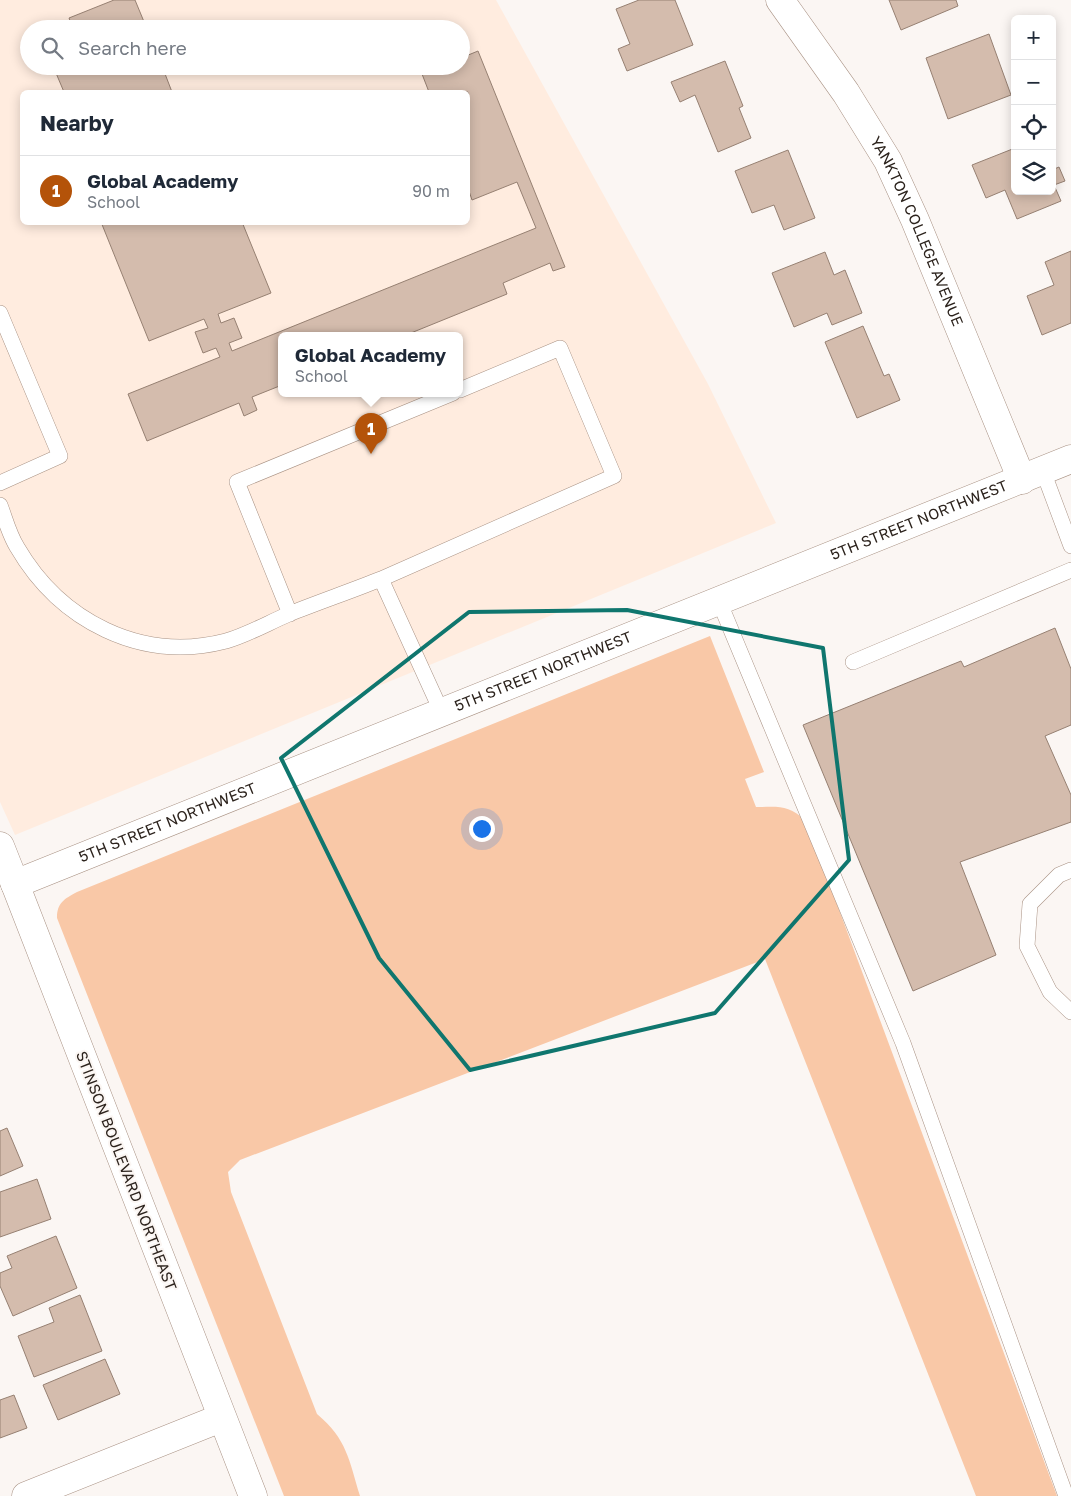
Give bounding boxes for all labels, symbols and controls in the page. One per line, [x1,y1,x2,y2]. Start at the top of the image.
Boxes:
map controls [1011,15,1056,195]
button: + [1011,15,1056,60]
search box [20,20,470,75]
icon: search [38,34,66,62]
text: Search here [78,36,187,59]
button: − [1011,60,1056,105]
button: locate [1011,105,1056,150]
text: Nearby [40,110,114,136]
street label: YANKTON COLLEGE AVENUE [867,133,968,328]
button: layers [1011,150,1056,195]
text: Global Academy [87,169,238,192]
text: 1 [52,181,60,201]
text: 90 m [412,181,450,201]
text: School [87,192,140,212]
popup [278,332,463,397]
text: Global Academy [295,343,446,366]
text: School [295,366,348,386]
pin: 1 [355,413,387,454]
street label: 5TH STREET NORTHWEST [827,476,1010,563]
street label: 5TH STREET NORTHWEST [452,627,634,714]
street label: 5TH STREET NORTHWEST [76,778,258,865]
your location [469,816,495,842]
street label: STINSON BOULEVARD NORTHEAST [73,1048,181,1293]

